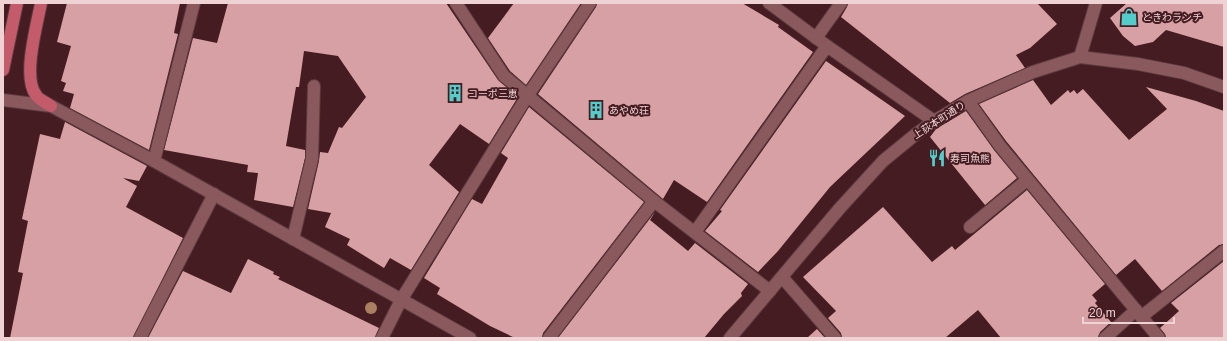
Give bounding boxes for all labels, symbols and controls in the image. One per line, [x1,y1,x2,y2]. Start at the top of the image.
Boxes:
shop icon: ときわランチ [1119,7,1139,27]
place label: ときわランチ [1142,12,1202,23]
building icon: コーポ三恵 [445,83,465,103]
place label: コーポ三恵 [468,88,518,99]
street label: 上荻本町通り [911,99,967,141]
building icon: あやめ荘 [586,100,606,120]
place label: あやめ荘 [609,105,649,116]
restaurant icon: 寿司魚熊 [927,148,947,168]
place label: 寿司魚熊 [950,153,990,164]
scale bar [1083,299,1174,325]
text: 20 m [1089,306,1116,320]

